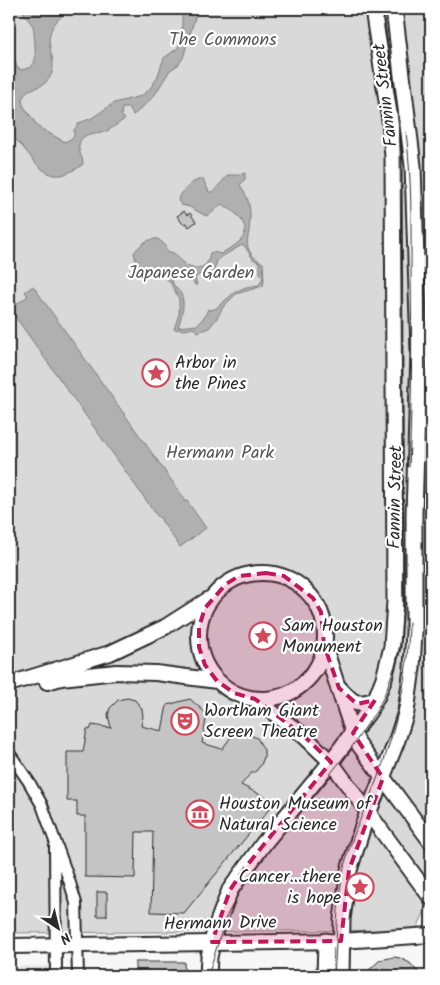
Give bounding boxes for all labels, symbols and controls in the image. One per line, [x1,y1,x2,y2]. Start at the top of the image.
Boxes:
park label: The Commons [169,26,277,55]
street label: Fannin Street [365,41,407,148]
park label: Japanese Garden [128,259,254,288]
place label: Arbor in the Pines [175,349,247,399]
place icon: Arbor in the Pines [141,358,171,388]
park label: Hermann Park [166,439,275,468]
street label: Fannin Street [381,444,411,549]
place label: Sam Houston Monument [282,612,383,662]
place icon: Sam Houston Monument [248,621,278,651]
place label: Wortham Giant Screen Theatre [204,697,320,747]
theatre icon: Wortham Giant Screen Theatre [170,706,200,736]
place label: Houston Museum of Natural Science [219,790,373,840]
museum icon: Houston Museum of Natural Science [185,799,215,829]
place label: Cancer...there is hope [239,863,341,913]
place icon: Cancer...there is hope [345,872,375,902]
north arrow [32,902,82,952]
street label: Hermann Drive [163,909,277,939]
text: N [55,926,75,949]

